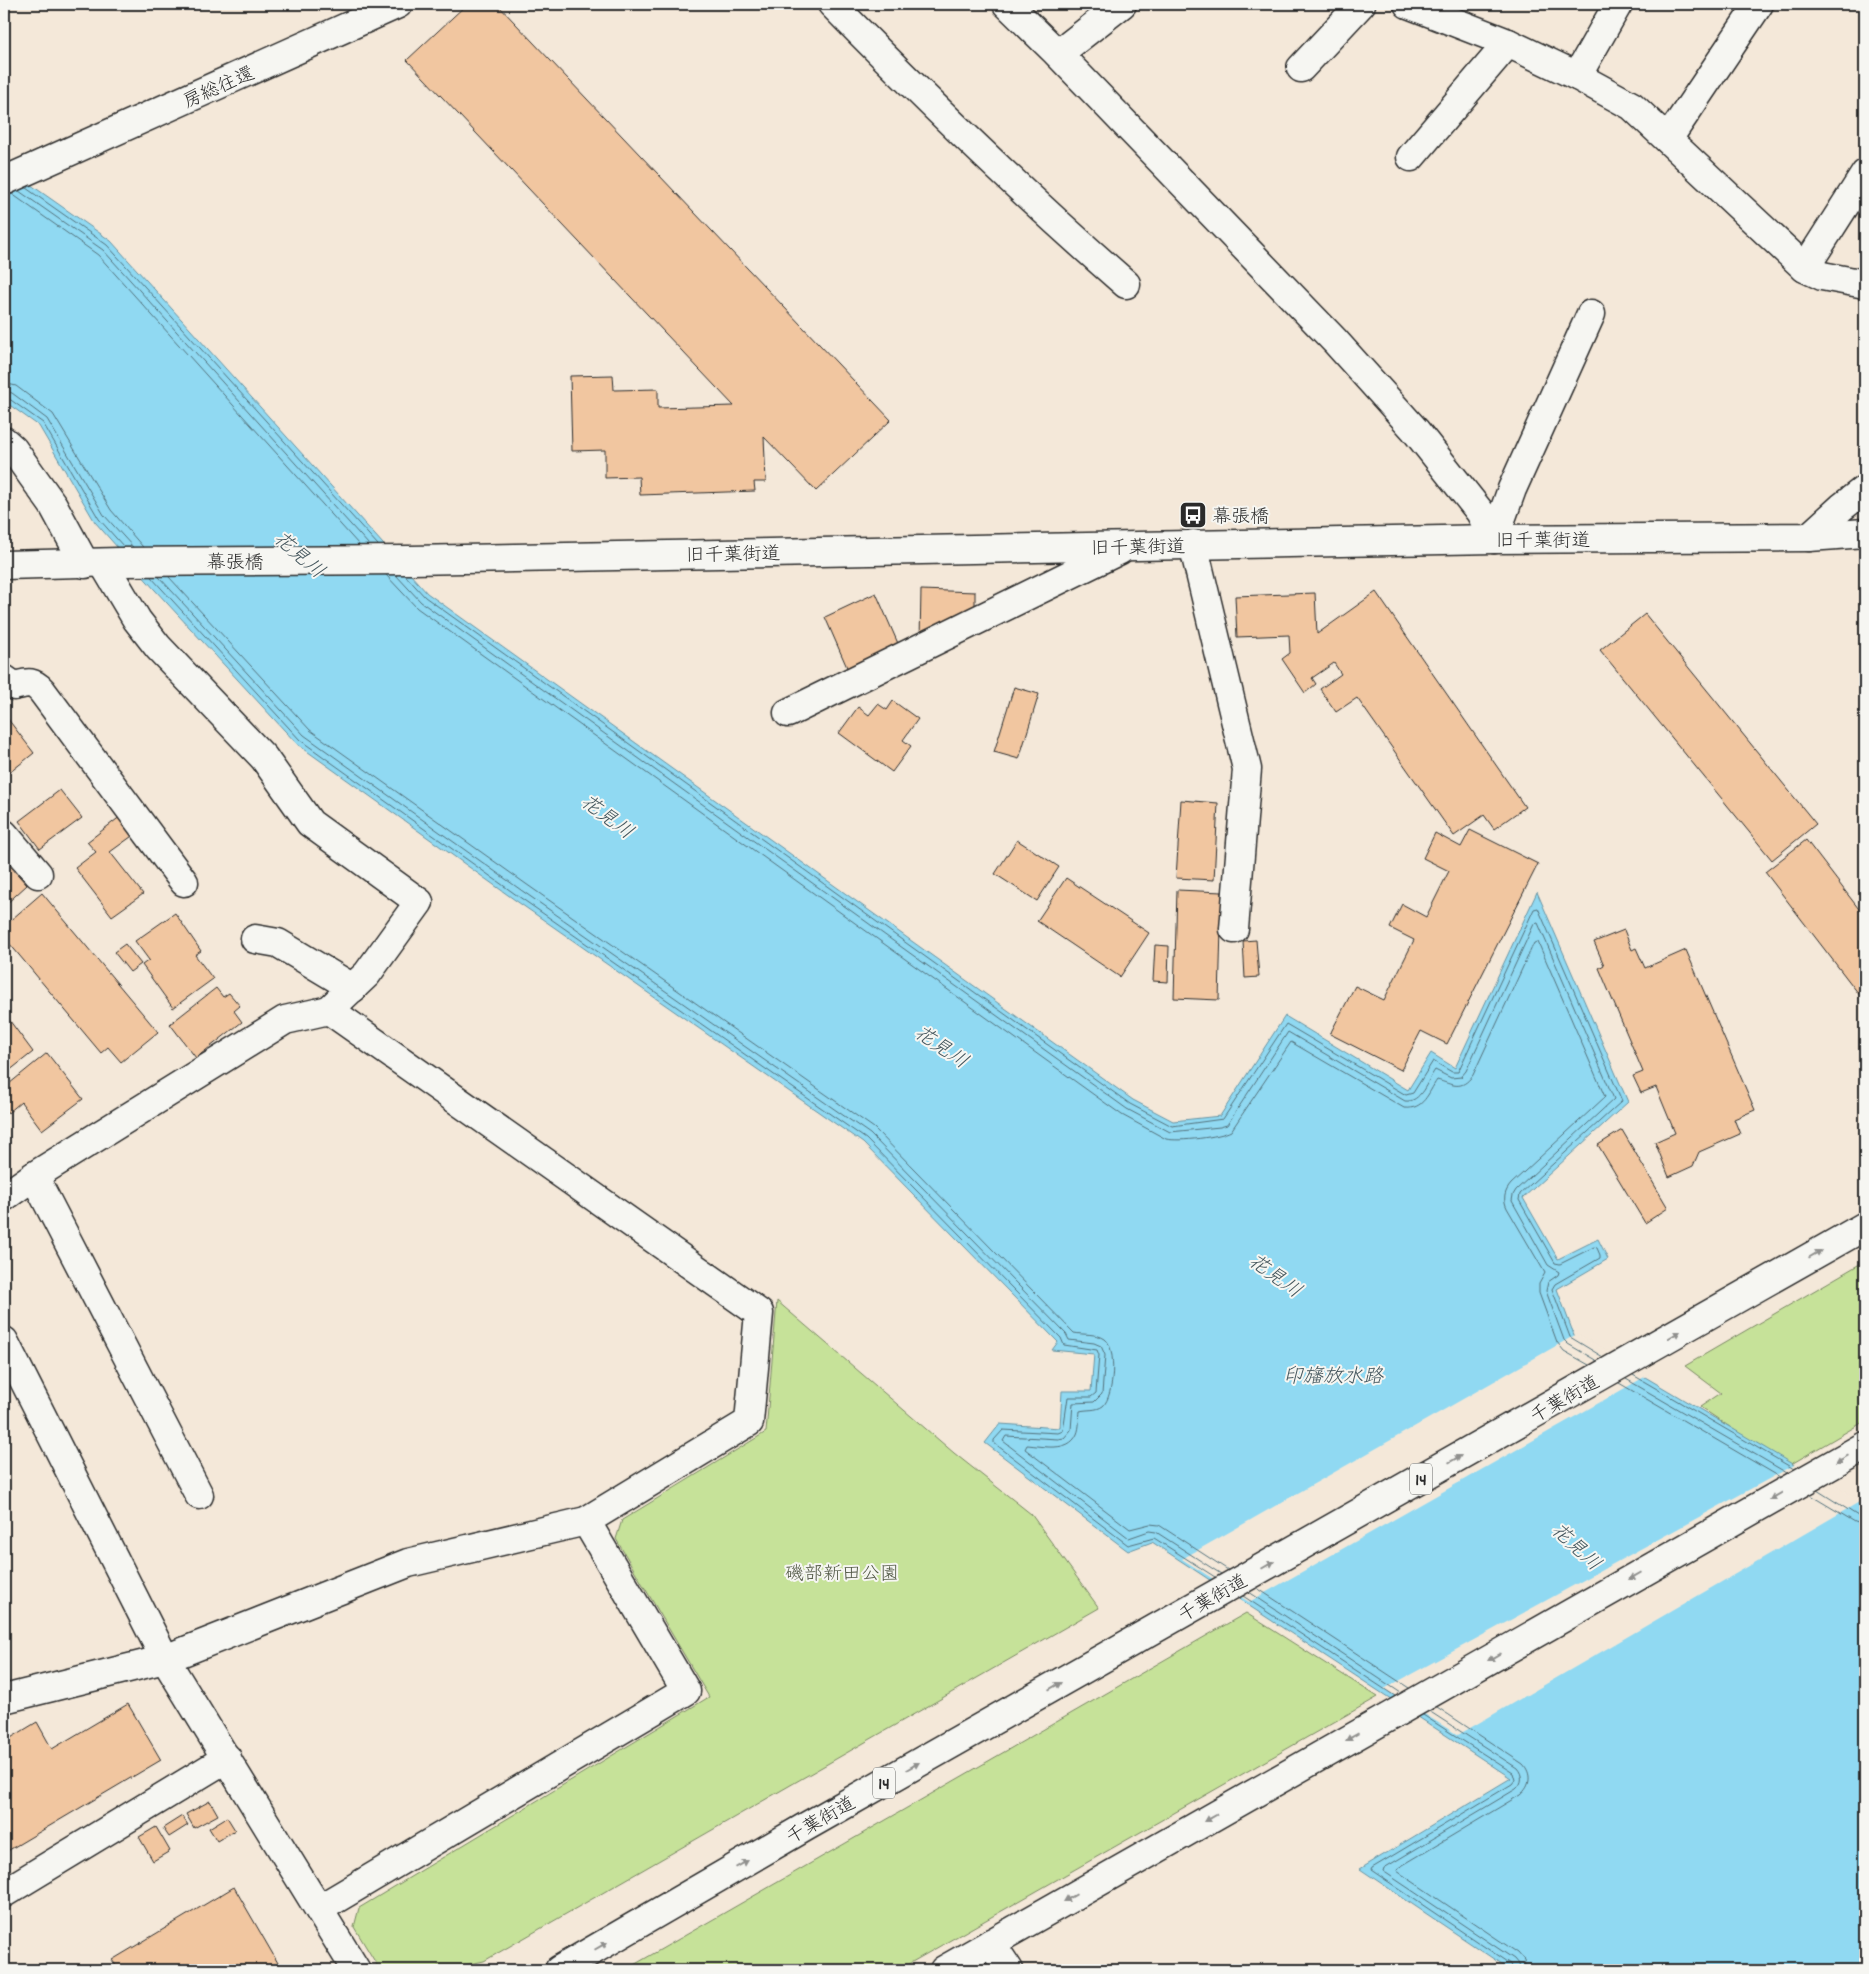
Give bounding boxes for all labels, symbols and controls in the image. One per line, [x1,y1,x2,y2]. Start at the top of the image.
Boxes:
street label: 房総往還 [179,61,260,117]
bus stop icon: 幕張橋 [1178,500,1208,530]
place label: 幕張橋 [1212,505,1269,532]
water label: 花見川 [266,526,330,587]
street label: 旧千葉街道 [1495,529,1591,556]
street label: 旧千葉街道 [1090,535,1186,564]
street label: 旧千葉街道 [685,542,781,571]
street label: 幕張橋 [206,551,264,578]
water label: 花見川 [574,789,639,848]
water label: 花見川 [908,1020,973,1077]
water label: 花見川 [1242,1248,1307,1306]
one-way arrow [1809,1250,1822,1259]
one-way arrow [1667,1331,1682,1339]
water label: 印旛放水路 [1283,1364,1384,1392]
street label: 千葉街道 [1526,1370,1605,1432]
one-way arrow [1448,1455,1462,1464]
one-way arrow [1835,1455,1849,1463]
road number: 14 [1410,1464,1432,1495]
one-way arrow [1770,1492,1783,1501]
water label: 花見川 [1543,1517,1606,1579]
one-way arrow [1261,1561,1274,1570]
park label: 磯部新田公園 [785,1562,899,1589]
street label: 千葉街道 [1174,1569,1253,1631]
one-way arrow [1628,1572,1641,1581]
one-way arrow [1487,1652,1500,1661]
one-way arrow [1047,1682,1062,1690]
one-way arrow [1345,1733,1360,1741]
one-way arrow [906,1762,921,1770]
road number: 14 [873,1768,895,1799]
street label: 千葉街道 [782,1791,861,1853]
one-way arrow [1204,1813,1218,1822]
one-way arrow [735,1860,749,1869]
one-way arrow [1063,1894,1077,1903]
one-way arrow [595,1941,608,1950]

